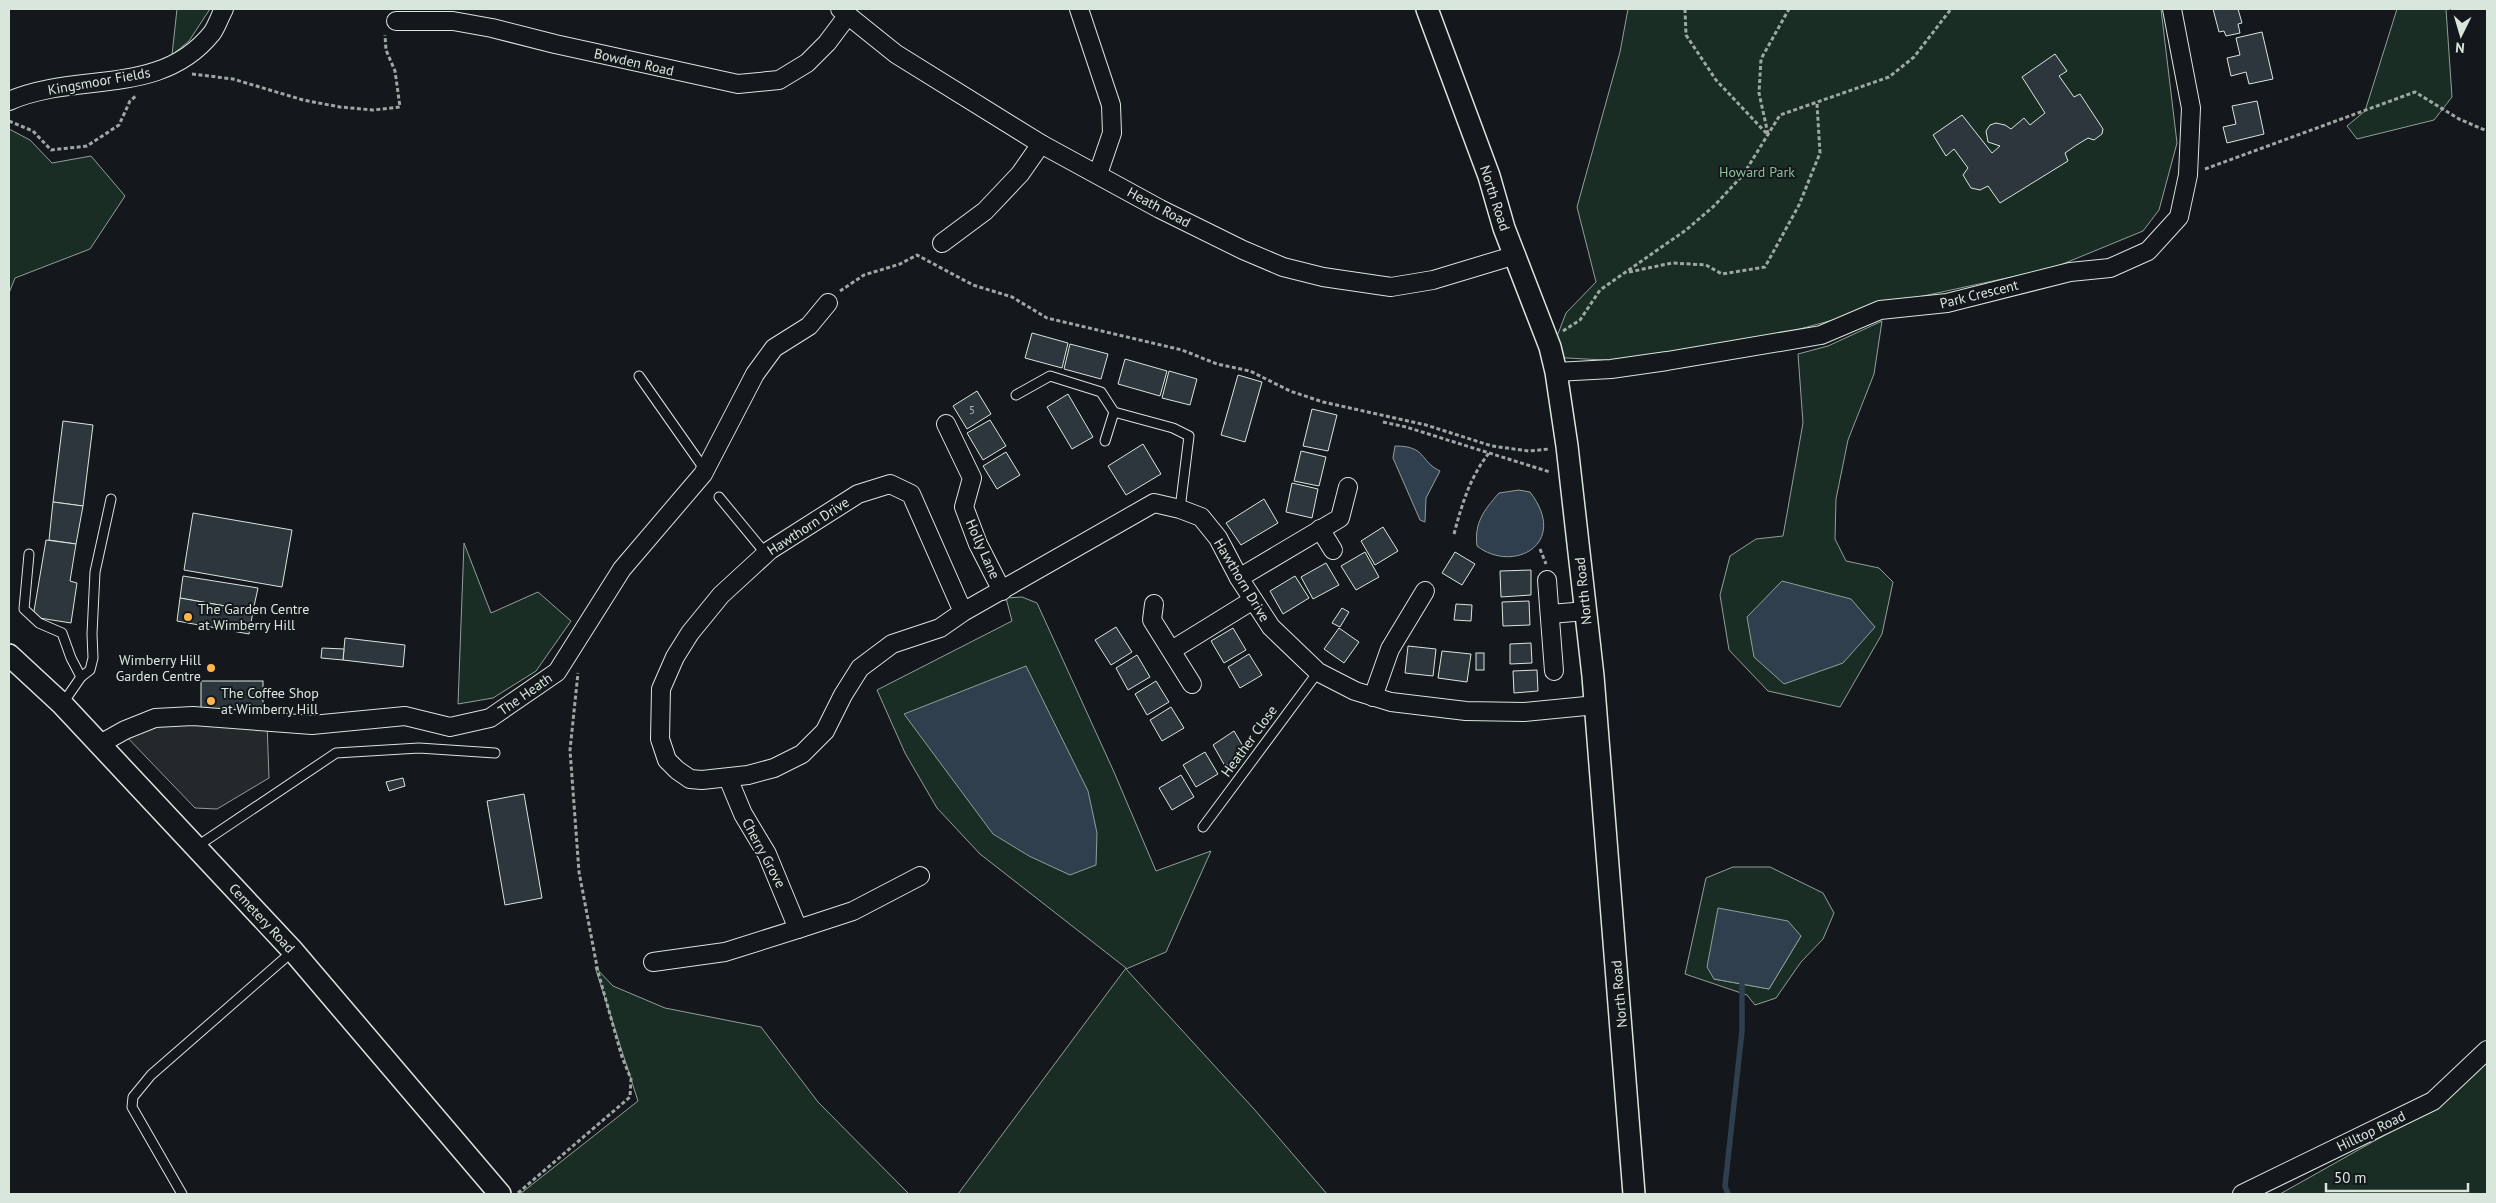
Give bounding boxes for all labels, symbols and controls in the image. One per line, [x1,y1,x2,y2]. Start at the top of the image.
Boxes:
north arrow [2436,10,2486,60]
text: N [2454,39,2465,57]
street label: Bowden Road [592,44,676,80]
street label: Kingsmoor Fields [46,63,152,99]
street label: North Road [1476,163,1514,233]
park label: Howard Park [1719,163,1795,181]
street label: Heath Road [1124,183,1194,231]
street label: Park Crescent [1938,276,2020,312]
house number: 5 [969,403,975,417]
street label: Hawthorn Drive [764,493,852,559]
street label: Holly Lane [962,516,1004,582]
street label: Hawthorn Drive [1210,535,1274,625]
street label: North Road [1571,556,1595,626]
place label: The Garden Centre at Wimberry Hill [198,600,309,634]
marker: The Garden Centre at Wimberry Hill [182,611,194,623]
place label: Wimberry Hill Garden Centre [116,651,201,685]
marker: Wimberry Hill Garden Centre [205,662,217,674]
street label: The Heath [494,669,556,719]
place label: The Coffee Shop at Wimberry Hill [221,684,319,718]
marker: The Coffee Shop at Wimberry Hill [205,695,217,707]
street label: Heather Close [1217,702,1281,780]
street label: Cherry Grove [738,815,790,891]
street label: Cemetery Road [225,879,299,957]
street label: North Road [1607,959,1631,1029]
street label: Hilltop Road [2334,1107,2408,1155]
scale bar [2326,1160,2468,1192]
text: 50 m [2334,1168,2367,1187]

